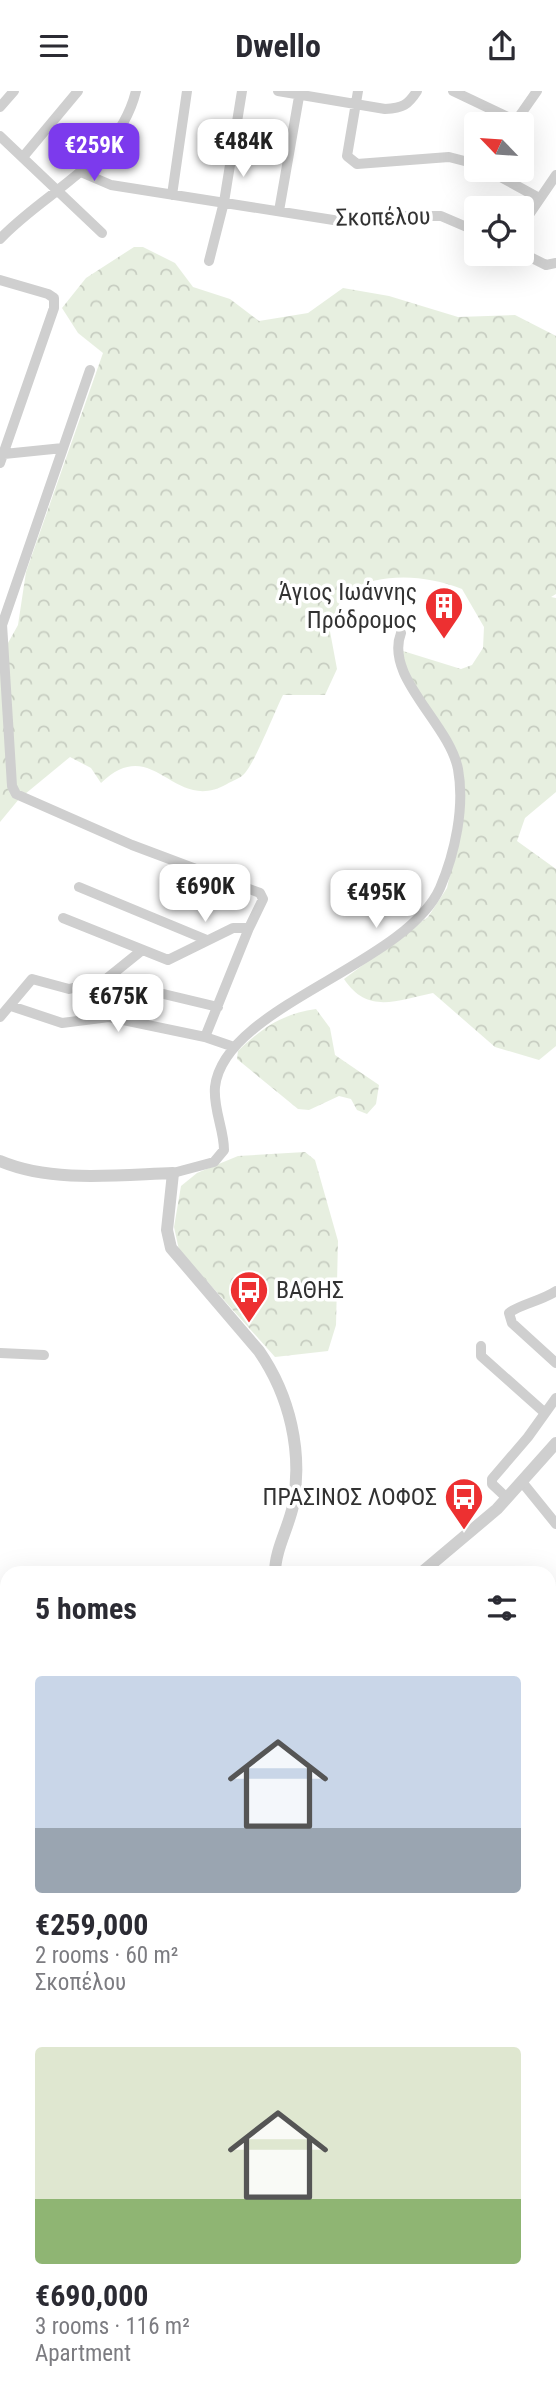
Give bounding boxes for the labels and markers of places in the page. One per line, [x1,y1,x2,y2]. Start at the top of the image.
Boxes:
pin: €484K [194,119,292,179]
pin: €259K [45,123,143,183]
place label: Άγιος Ιωάννης Πρόδρομος [278,578,417,634]
building icon: Άγιος Ιωάννης Πρόδρομος [423,585,465,640]
pin: €690K [156,865,254,924]
pin: €495K [327,871,425,930]
pin: €675K [69,975,167,1034]
bus stop icon: ΒΑΘΗΣ [228,1269,270,1324]
place label: ΒΑΘΗΣ [276,1276,344,1304]
bus stop icon: ΠΡΑΣΙΝΟΣ ΛΟΦΟΣ [443,1476,485,1531]
place label: ΠΡΑΣΙΝΟΣ ΛΟΦΟΣ [263,1483,437,1511]

